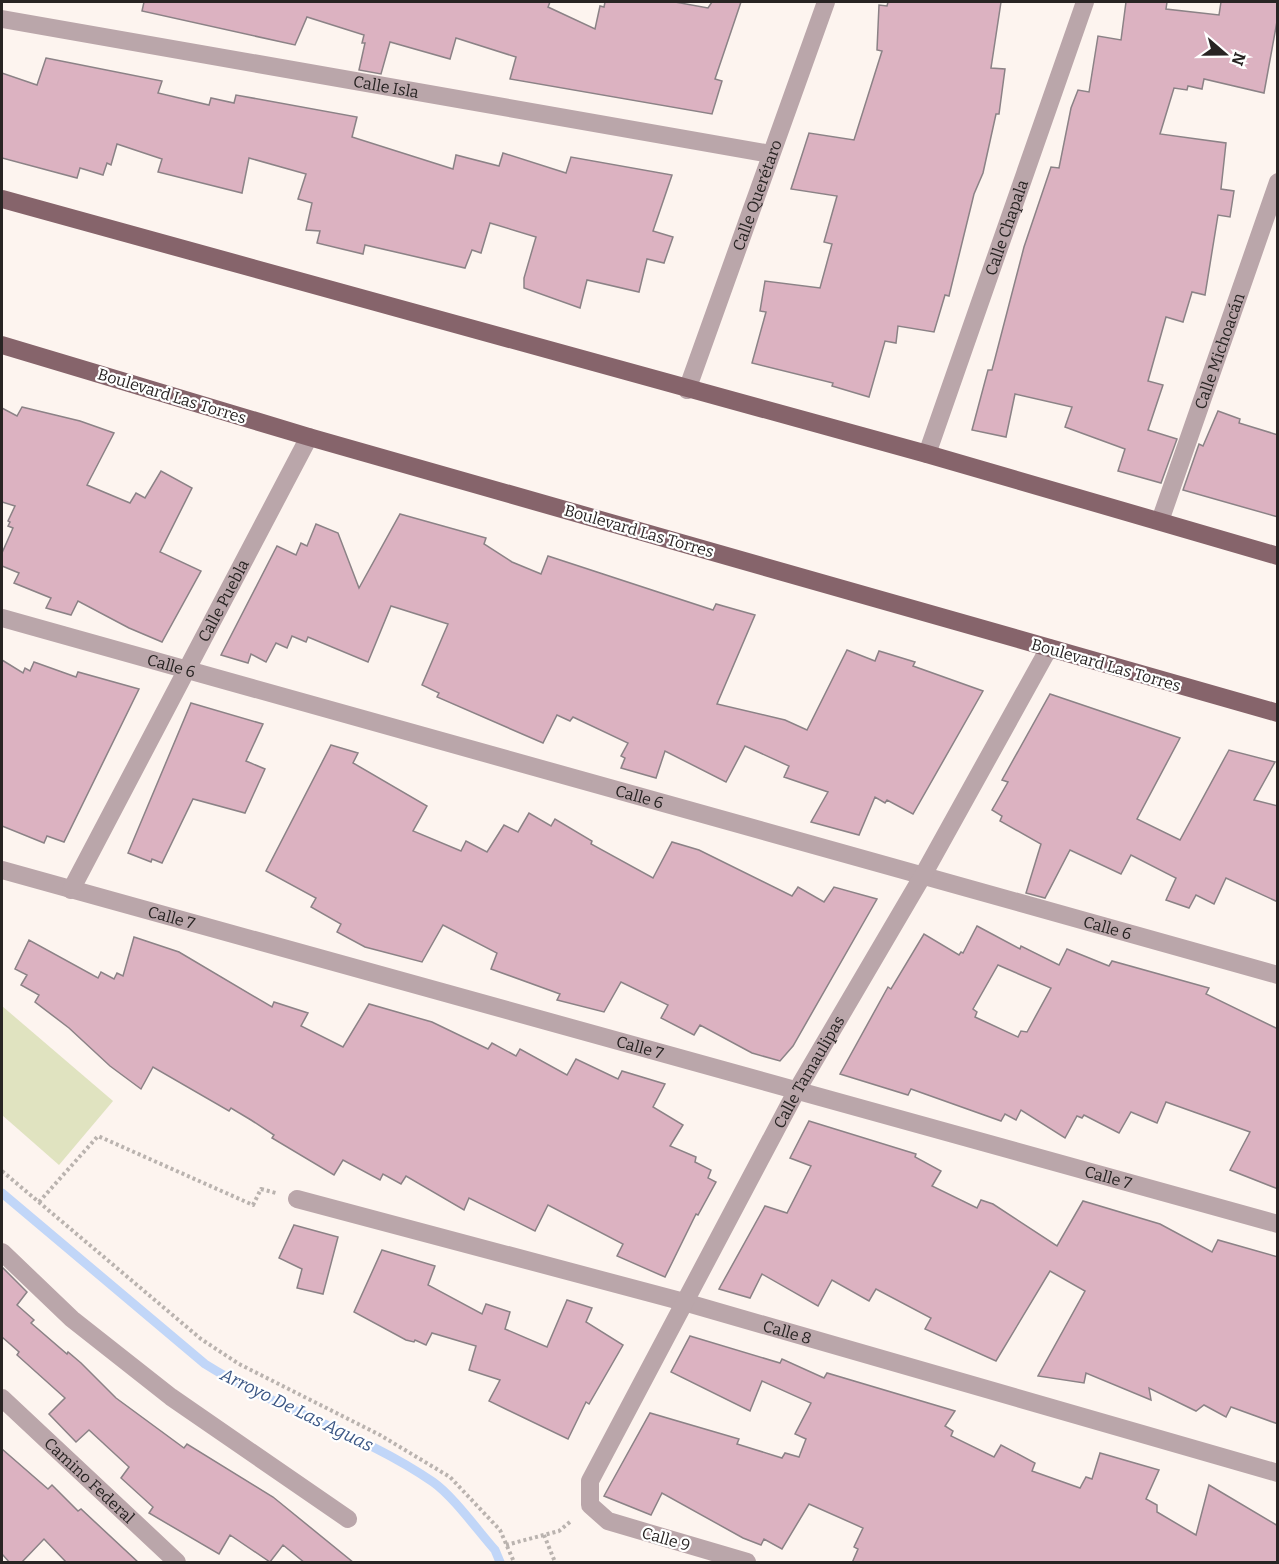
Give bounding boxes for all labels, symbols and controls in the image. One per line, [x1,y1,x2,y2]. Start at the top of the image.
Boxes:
north arrow [1195,24,1255,84]
text: N [1228,50,1250,68]
street label: Calle Isla [352,71,421,102]
street label: Calle Querétaro [728,137,785,253]
street label: Calle Chapala [981,177,1032,278]
street label: Calle Michoacán [1190,290,1248,412]
street label: Boulevard Las Torres [95,364,249,428]
street label: Boulevard Las Torres [562,501,716,561]
street label: Calle Puebla [194,556,253,645]
street label: Boulevard Las Torres [1029,635,1183,695]
street label: Calle 6 [145,650,198,681]
street label: Calle 6 [613,781,666,812]
street label: Calle 7 [146,901,197,933]
street label: Calle 6 [1081,912,1134,943]
street label: Calle Tamaulipas [769,1012,848,1131]
street label: Calle 7 [614,1031,666,1063]
street label: Calle 7 [1083,1161,1134,1192]
street label: Calle 8 [761,1316,814,1348]
water label: Arroyo De Las Aguas [216,1363,377,1457]
street label: Camino Federal [41,1433,139,1527]
street label: Calle 9 [640,1523,692,1555]

